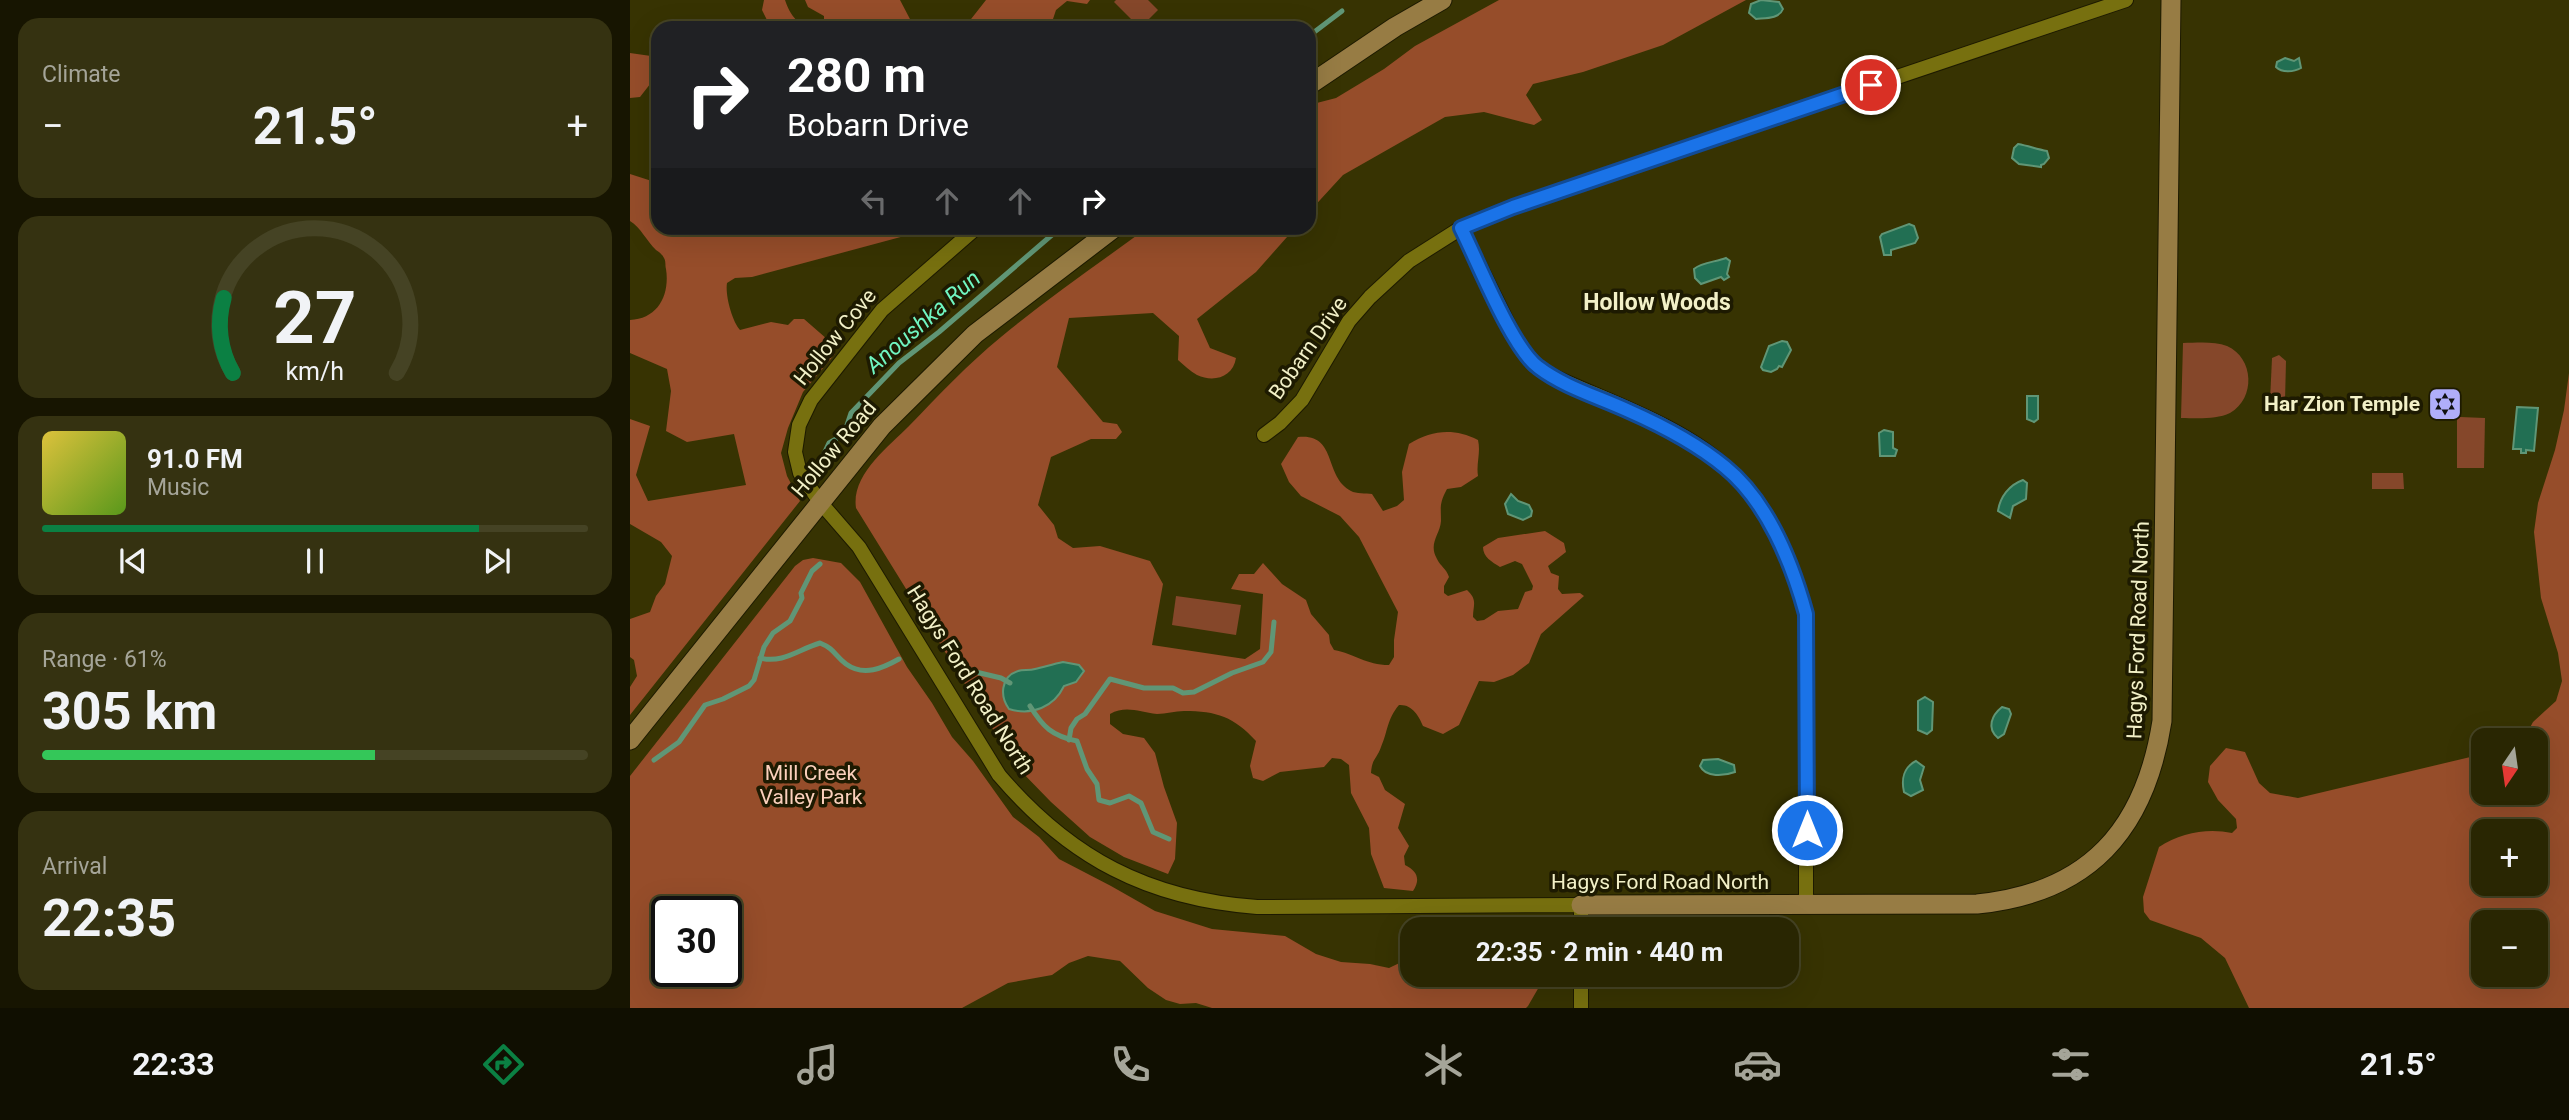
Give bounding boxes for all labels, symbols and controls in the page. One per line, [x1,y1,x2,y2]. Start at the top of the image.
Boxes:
text: 280 m [787,47,926,104]
icon: right [672,49,763,140]
pin [1841,55,1901,115]
text: Climate [42,61,121,88]
icon: arrive [1852,66,1890,104]
text: 21.5° [253,96,378,157]
text: − [42,104,64,148]
text: + [566,104,588,148]
text: Bobarn Drive [787,106,969,144]
icon: left [855,182,893,220]
icon: ahead [928,182,966,220]
icon: ahead [1001,182,1039,220]
icon: right [1074,182,1112,220]
water label: Anoushka Run [859,265,986,380]
text: 27 [273,275,357,361]
street label: Hollow Cove [789,284,881,390]
district label: Hollow Woods [1583,289,1731,316]
street label: Bobarn Drive [1264,292,1352,404]
text: km/h [286,356,344,385]
synagogue icon: Har Zion Temple [2426,385,2464,423]
place label: Har Zion Temple [2264,392,2420,416]
street label: Hollow Road [787,396,881,502]
text: 91.0 FM [147,444,243,474]
text: Music [147,474,209,501]
street label: Hagys Ford Road North [2122,521,2154,739]
icon: previous [114,542,152,580]
icon: pause [296,542,334,580]
icon: next [478,542,516,580]
street label: Hagys Ford Road North [902,581,1038,779]
text: Range · 61% [42,646,167,673]
text: 305 km [42,681,217,742]
north arrow [2471,728,2548,805]
map controls [2471,728,2548,987]
park label: Mill Creek Valley Park [759,761,863,809]
position arrow [1770,793,1844,867]
button: + [2471,819,2548,896]
text: Arrival [42,853,107,880]
street label: Hagys Ford Road North [1551,870,1769,894]
text: 22:35 [42,888,176,949]
speed limit sign: 30 [651,896,742,987]
button: − [2471,910,2548,987]
text: 22:35 · 2 min · 440 m [1476,937,1723,967]
icon: directions [479,1040,528,1089]
icon: music [793,1040,842,1089]
icon: phone [1106,1040,1155,1089]
icon: climate [1419,1040,1468,1089]
icon: car [1733,1040,1782,1089]
icon: filters [2046,1040,2095,1089]
text: 22:33 [132,1045,215,1083]
text: 21.5° [2360,1045,2437,1083]

